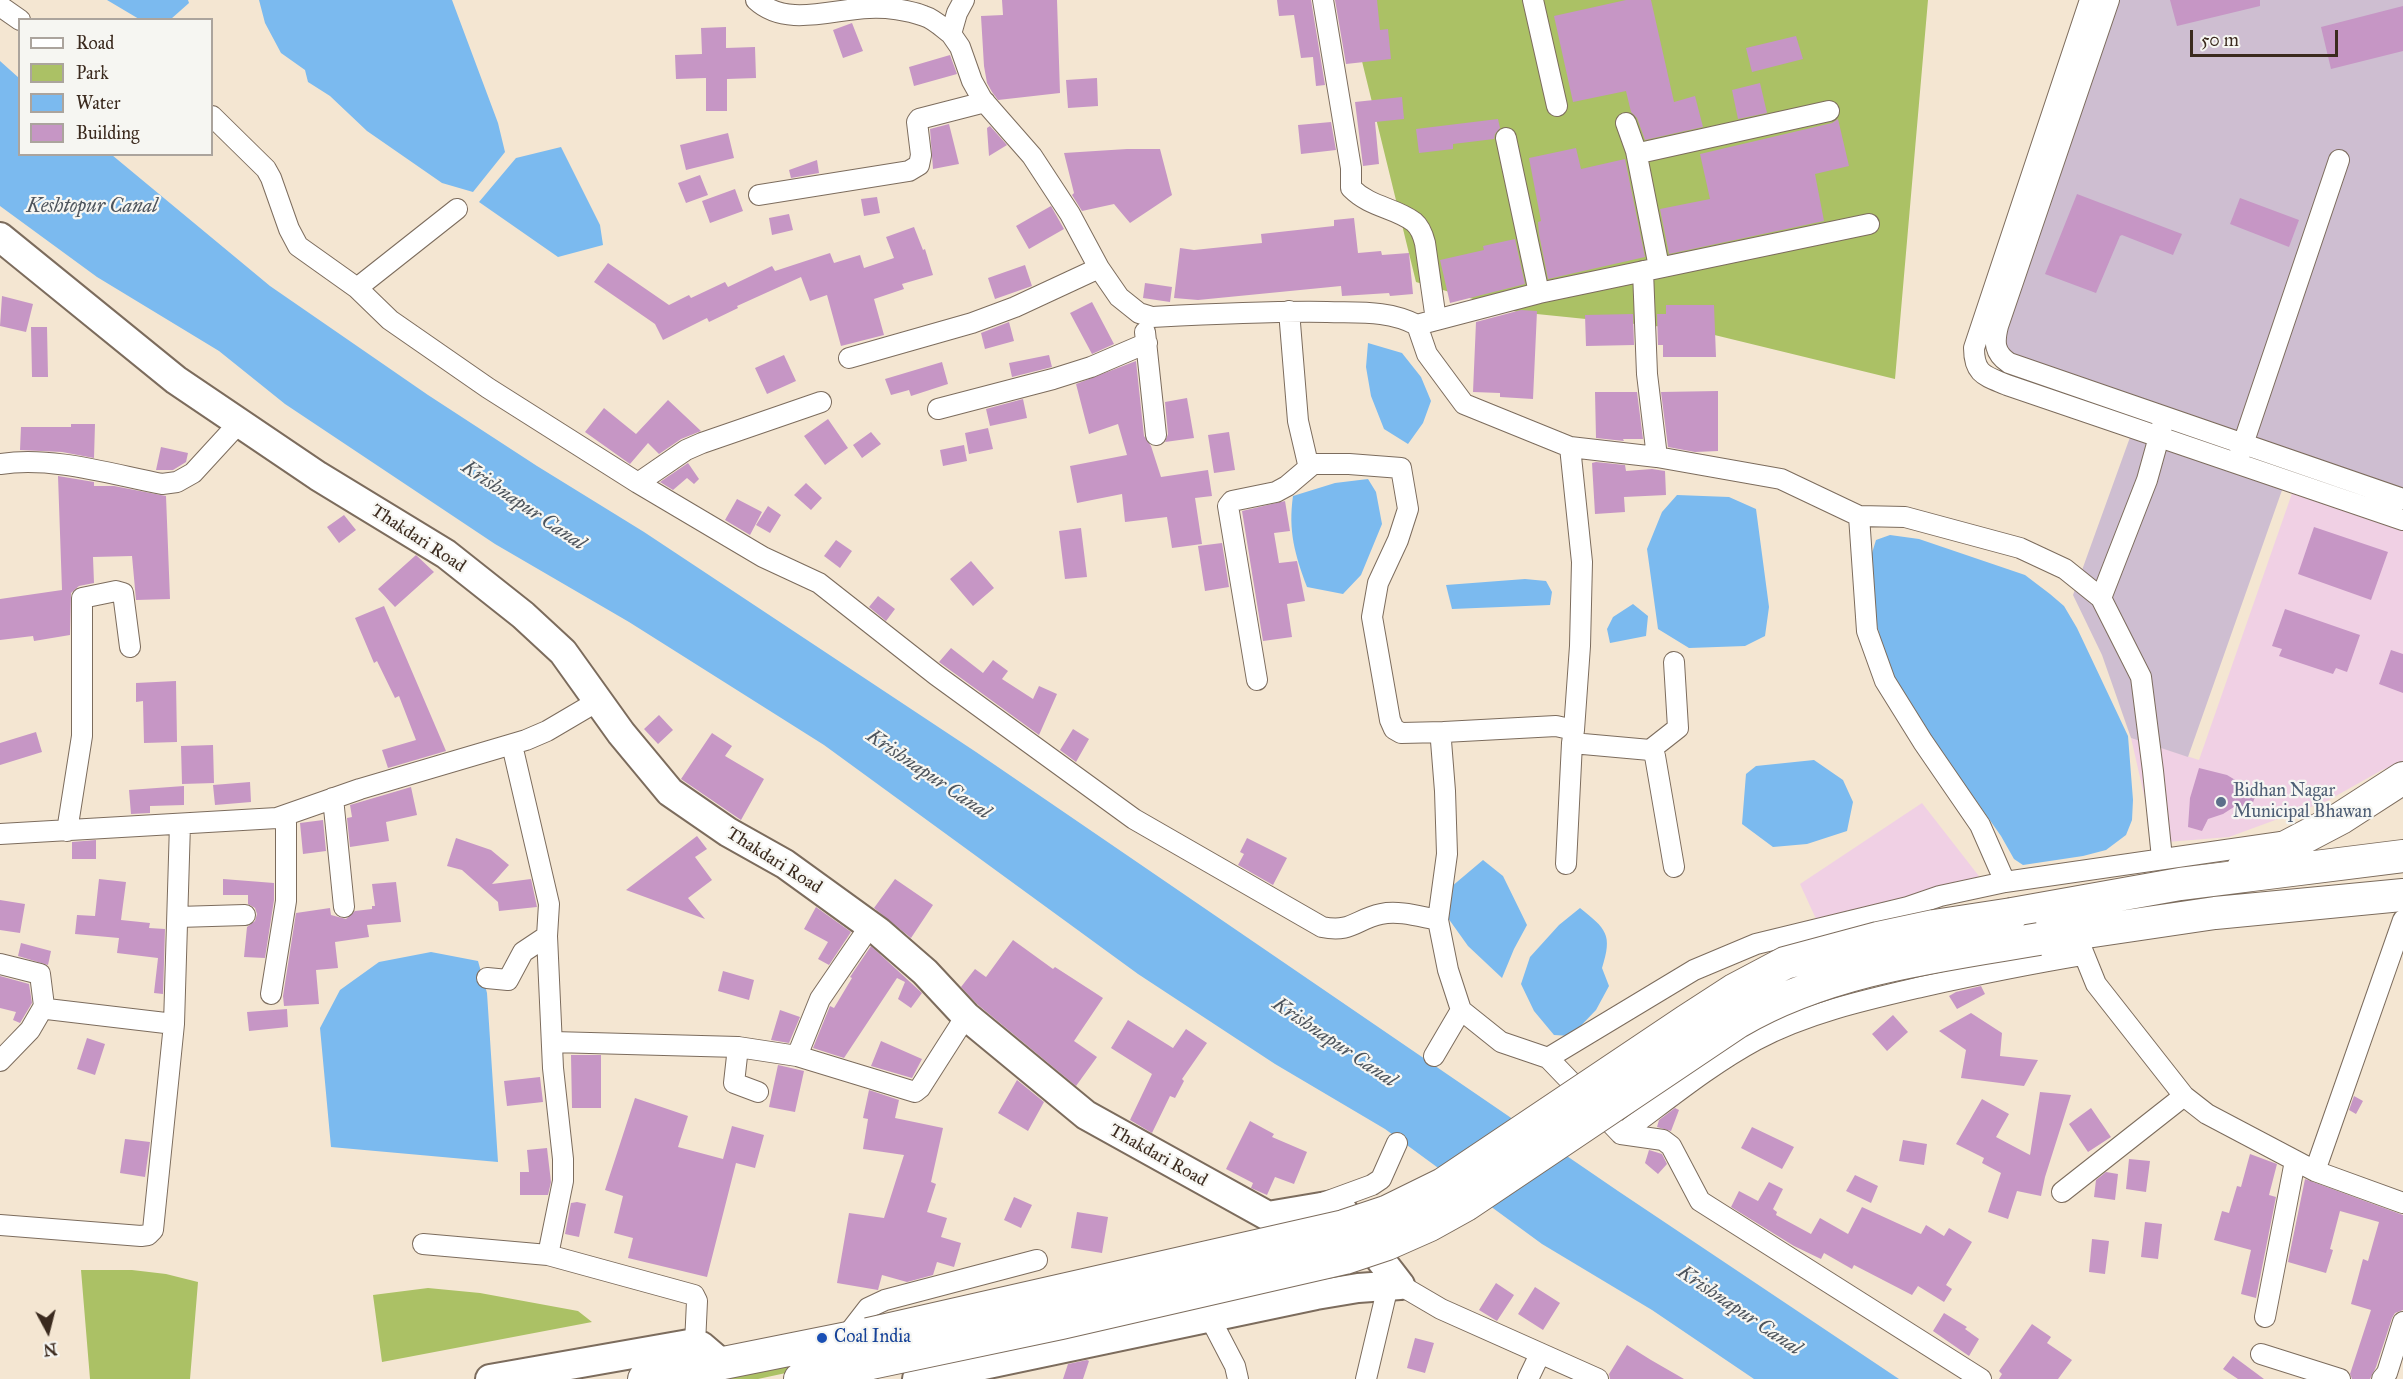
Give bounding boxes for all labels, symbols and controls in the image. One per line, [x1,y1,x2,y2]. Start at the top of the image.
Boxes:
legend [18,18,213,156]
scale bar [2193,18,2342,56]
text: 50 m [2201,29,2239,51]
text: Road [76,32,114,54]
text: Park [76,62,109,84]
text: Water [76,92,120,114]
text: Building [76,122,139,144]
water label: Keshtopur Canal [26,195,158,219]
water label: Krishnapur Canal [457,456,589,556]
street label: Thakdari Road [367,500,469,578]
water label: Krishnapur Canal [862,725,994,825]
place label: Bidhan Nagar Municipal Bhawan [2233,781,2372,824]
marker: Bidhan Nagar Municipal Bhawan [2214,795,2228,809]
street label: Thakdari Road [722,823,826,899]
water label: Krishnapur Canal [1268,993,1400,1093]
street label: Thakdari Road [1105,1120,1211,1192]
water label: Krishnapur Canal [1673,1261,1805,1361]
north arrow [18,1301,78,1361]
place label: Coal India [834,1327,911,1349]
marker: Coal India [815,1331,829,1345]
text: N [42,1339,58,1360]

